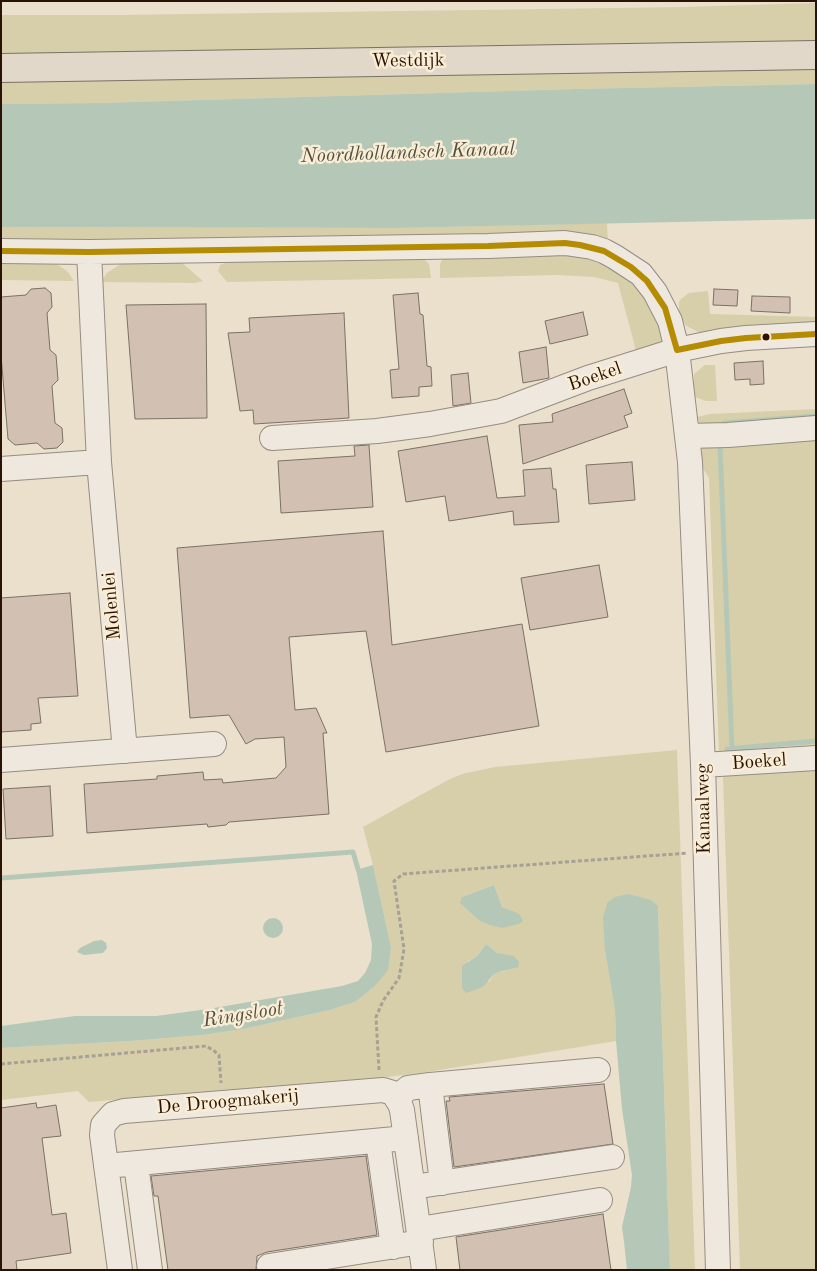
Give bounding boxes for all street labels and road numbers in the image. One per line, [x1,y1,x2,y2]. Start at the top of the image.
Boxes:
street label: Westdijk [371,49,445,73]
street label: Boekel [565,357,625,397]
street label: Molenlei [98,571,126,641]
street label: Boekel [731,749,787,775]
street label: Kanaalweg [692,763,716,855]
street label: De Droogmakerij [156,1084,300,1120]

